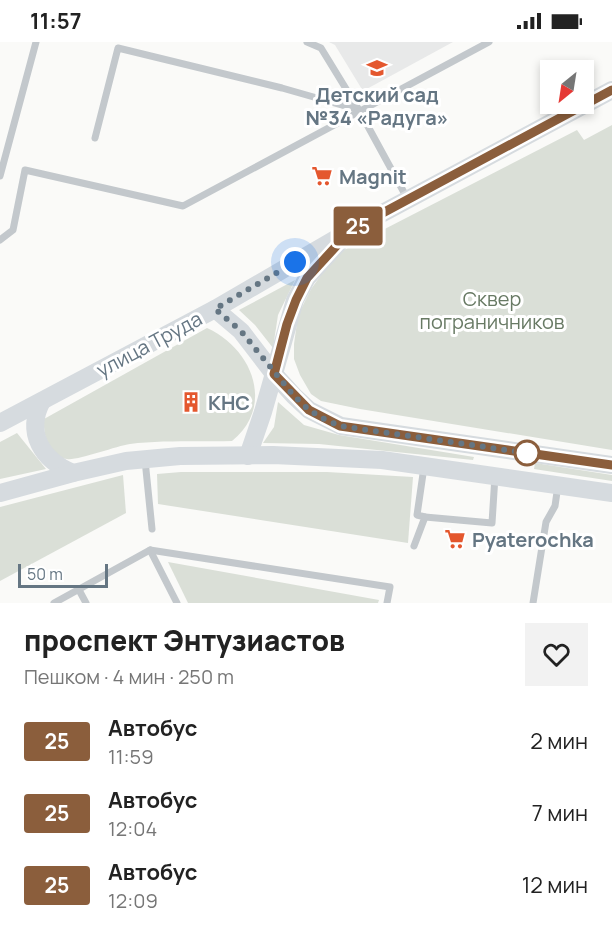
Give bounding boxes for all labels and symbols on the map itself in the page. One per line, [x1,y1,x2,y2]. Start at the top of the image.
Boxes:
school or university icon: Детский сад №34 «Радуга» [365,56,389,80]
north arrow [540,60,594,114]
place label: Детский сад №34 «Радуга» [306,81,448,131]
place label: Magnit [339,163,407,190]
supermarket icon: Magnit [310,164,334,188]
line badge: 25 [331,206,385,246]
your location [280,247,310,277]
park label: Сквер пограничников [420,285,565,335]
street label: улица Труда [91,305,207,383]
place label: КНС [208,389,250,416]
building icon: КНС [179,390,203,414]
unlabelled marker [514,440,540,466]
place label: Pyaterochka [472,526,594,553]
supermarket icon: Pyaterochka [443,527,467,551]
scale bar [18,561,108,588]

